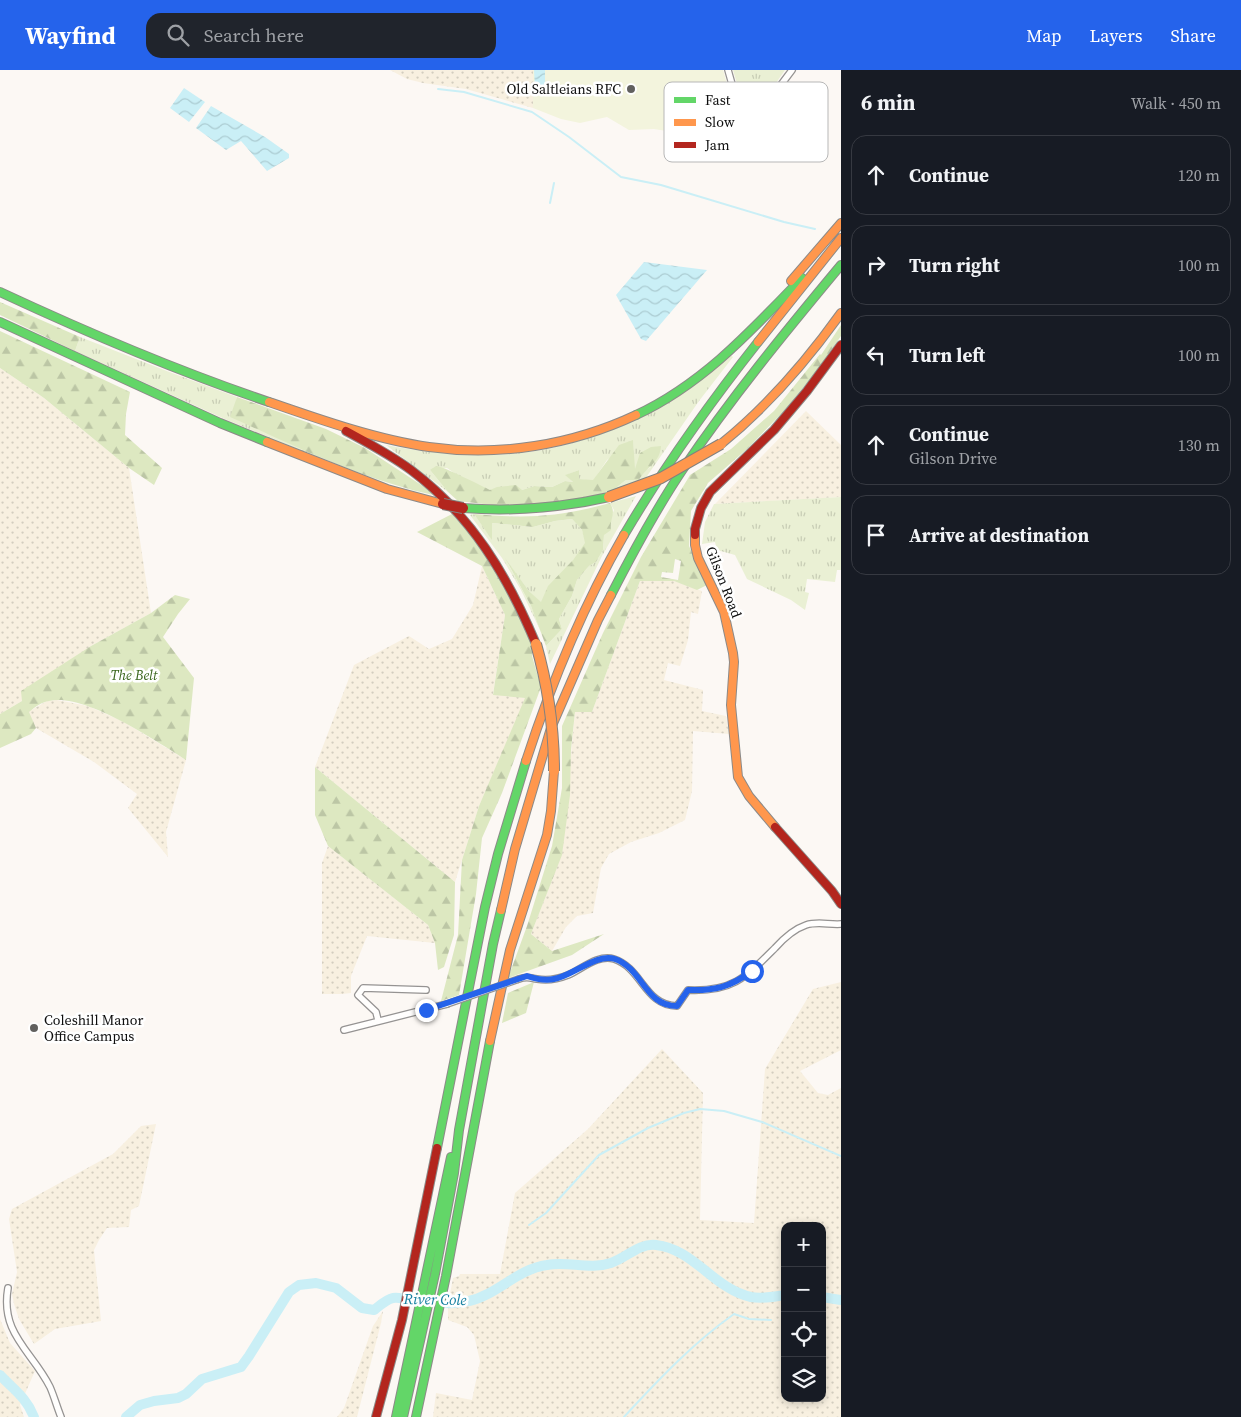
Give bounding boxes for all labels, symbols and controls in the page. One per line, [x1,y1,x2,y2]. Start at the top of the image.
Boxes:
search box [146,13,496,58]
text: Wayfind [25,19,116,52]
icon: search [164,21,192,49]
text: Search here [204,22,304,48]
text: Map [1026,23,1061,48]
text: Layers [1089,23,1142,48]
text: Share [1170,23,1216,48]
place label: Old Saltleians RFC [506,79,621,99]
legend [664,82,828,162]
marker: Old Saltleians RFC [625,83,637,95]
text: 6 min [861,88,916,117]
text: Fast [705,90,731,110]
text: Walk · 450 m [1131,92,1221,114]
text: Slow [705,112,735,132]
text: Jam [704,135,730,155]
icon: ahead [862,161,890,189]
text: Continue [909,162,989,188]
text: 120 m [1178,164,1220,186]
icon: right [862,251,890,279]
text: Turn right [909,252,1000,278]
text: 100 m [1178,254,1220,276]
icon: left [862,341,890,369]
text: Turn left [909,342,985,368]
text: 100 m [1178,344,1220,366]
text: Continue [909,421,989,447]
icon: ahead [862,431,890,459]
text: 130 m [1178,434,1220,456]
text: Gilson Drive [909,447,997,469]
icon: arrive [862,521,890,549]
text: Arrive at destination [909,522,1089,548]
street label: Gilson Road [701,543,747,621]
park label: The Belt [111,665,159,685]
route start [741,960,764,983]
route end [415,999,438,1022]
place label: Coleshill Manor Office Campus [44,1010,143,1046]
marker: Coleshill Manor Office Campus [28,1022,40,1034]
map controls [781,1222,826,1402]
button: + [781,1222,826,1267]
button: − [781,1267,826,1312]
water label: River Cole [402,1288,467,1310]
button: locate [781,1312,826,1357]
button: layers [781,1357,826,1402]

